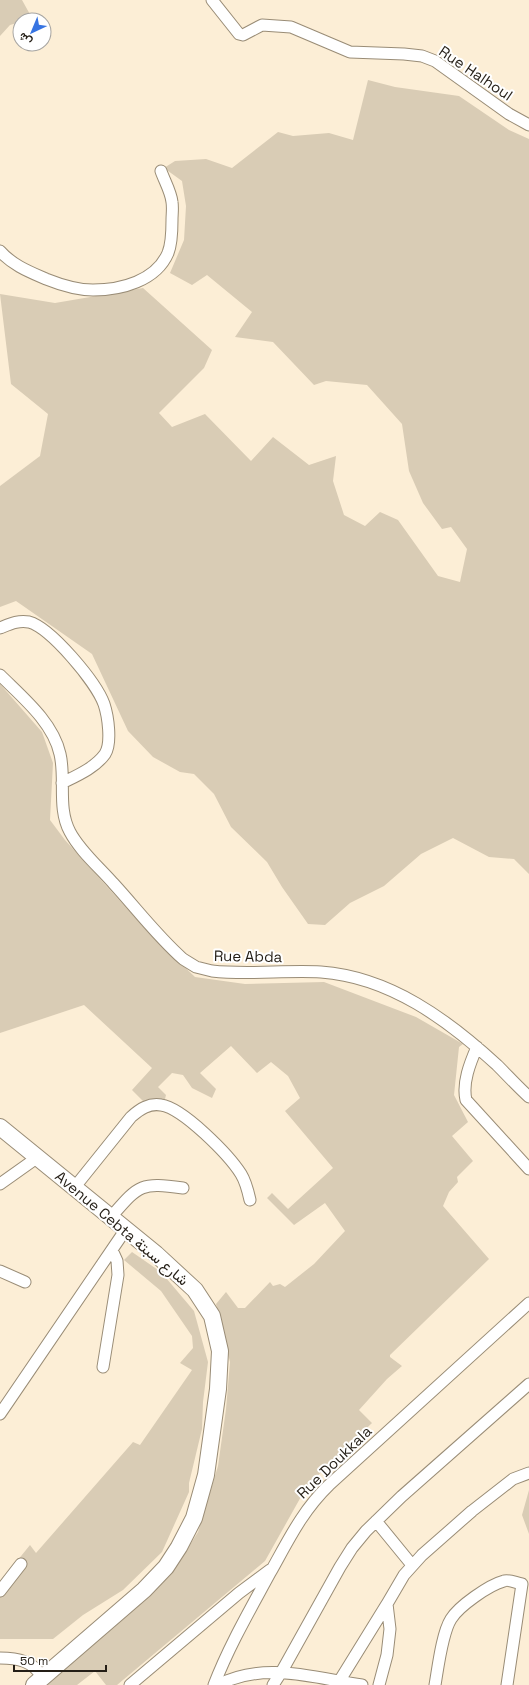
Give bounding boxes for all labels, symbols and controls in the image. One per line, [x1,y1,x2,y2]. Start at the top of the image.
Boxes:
north arrow [12,12,52,52]
text: ش [15,30,35,49]
street label: Rue Halhoul [436,41,516,105]
street label: Rue Abda [214,946,283,966]
street label: Avenue Cebta شارع سبتة [50,1167,193,1291]
street label: Rue Doukkala [293,1421,376,1502]
scale bar [14,1647,106,1673]
text: 50 m [20,1653,48,1669]

